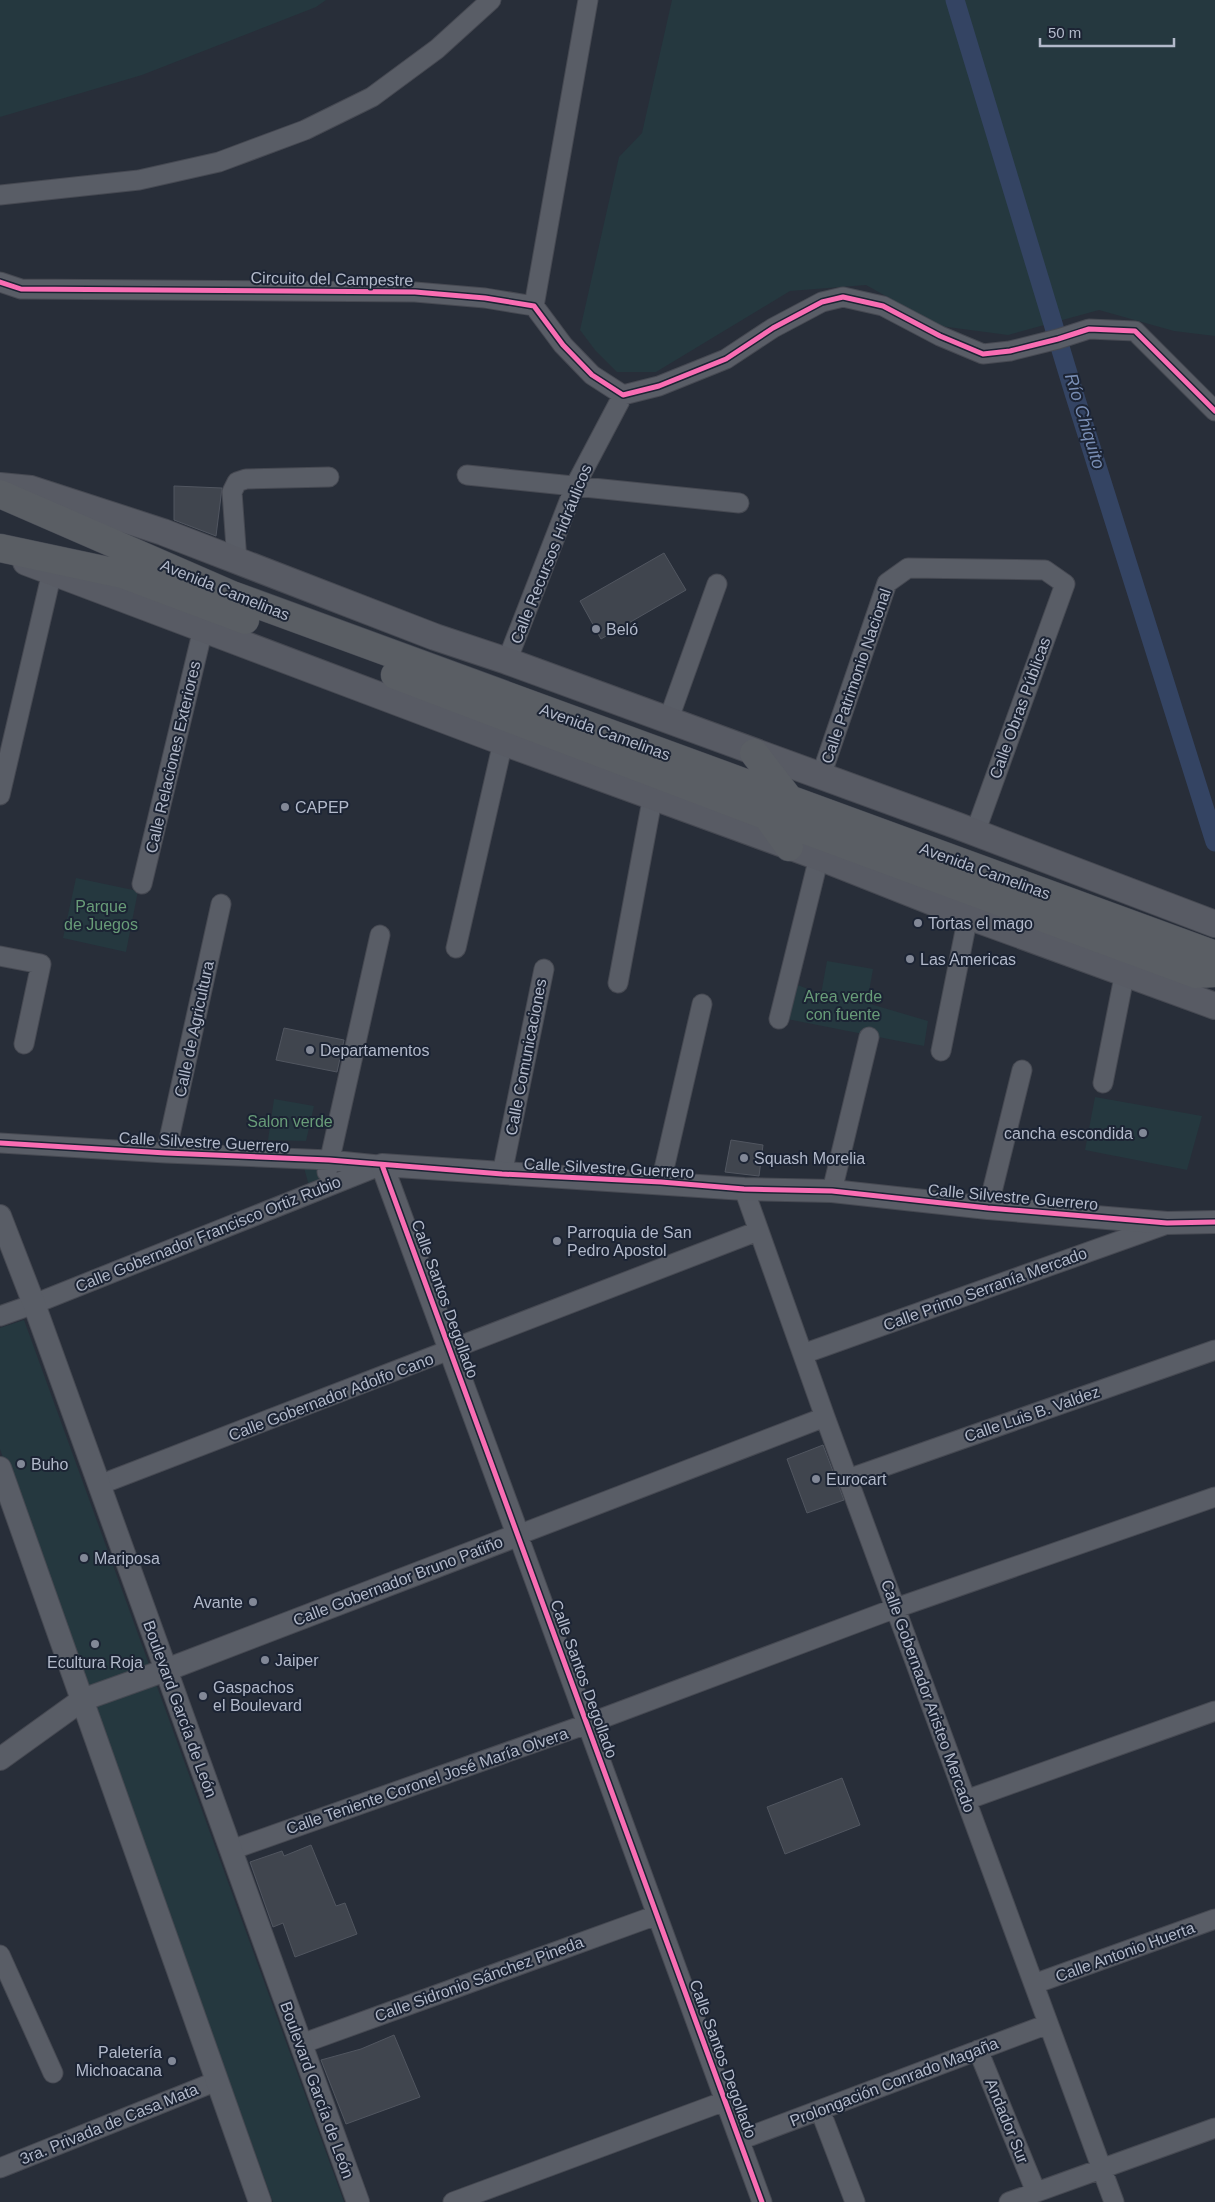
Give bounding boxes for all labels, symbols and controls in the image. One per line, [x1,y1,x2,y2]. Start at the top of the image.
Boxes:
scale bar [1040,15,1174,47]
text: 50 m [1048,24,1081,41]
street label: Circuito del Campestre [250,269,414,289]
water label: Río Chiquito [1061,371,1109,471]
street label: Calle Recursos Hidráulicos [507,462,595,646]
street label: Avenida Camelinas [158,556,292,624]
street label: Calle Patrimonio Nacional [818,586,894,766]
place label: Beló [606,621,638,638]
marker: Beló [590,623,602,635]
street label: Calle Obras Públicas [986,635,1054,781]
street label: Calle Relaciones Exteriores [143,659,203,855]
street label: Avenida Camelinas [537,700,673,764]
place label: CAPEP [295,799,349,816]
marker: CAPEP [279,801,291,813]
street label: Avenida Camelinas [917,839,1053,903]
park label: Parque de Juegos [64,898,138,933]
place label: Tortas el mago [928,915,1033,932]
marker: Tortas el mago [912,917,924,929]
place label: Las Americas [920,951,1016,968]
marker: Las Americas [904,953,916,965]
street label: Calle de Agricultura [171,959,217,1099]
street label: Calle Comunicaciones [502,977,550,1137]
park label: Area verde con fuente [804,988,882,1023]
place label: Departamentos [320,1042,429,1059]
marker: Departamentos [304,1044,316,1056]
park label: Salon verde [247,1113,333,1130]
place label: cancha escondida [1004,1125,1133,1142]
marker: cancha escondida [1137,1127,1149,1139]
street label: Calle Silvestre Guerrero [118,1129,290,1155]
place label: Squash Morelia [754,1150,865,1167]
marker: Squash Morelia [738,1152,750,1164]
street label: Calle Silvestre Guerrero [523,1155,695,1181]
street label: Calle Gobernador Francisco Ortiz Rubio [73,1173,343,1295]
street label: Calle Silvestre Guerrero [927,1181,1099,1213]
street label: Calle Santos Degollado [408,1218,482,1381]
place label: Parroquia de San Pedro Apostol [567,1224,692,1259]
marker: Parroquia de San Pedro Apostol [551,1235,563,1247]
street label: Calle Primo Serranía Mercado [881,1244,1089,1334]
street label: Calle Gobernador Adolfo Cano [226,1350,436,1444]
street label: Calle Luis B. Valdez [962,1383,1102,1445]
place label: Buho [31,1456,68,1473]
marker: Buho [15,1458,27,1470]
place label: Eurocart [826,1471,887,1488]
marker: Eurocart [810,1473,822,1485]
street label: Calle Gobernador Bruno Patiño [291,1533,505,1629]
place label: Mariposa [94,1550,160,1567]
marker: Mariposa [78,1552,90,1564]
street label: Calle Gobernador Aristeo Mercado [878,1577,978,1815]
place label: Avante [193,1594,243,1611]
marker: Avante [247,1596,259,1608]
street label: Calle Santos Degollado [547,1598,621,1761]
street label: Boulevard García de León [140,1618,220,1800]
marker: Ecultura Roja [89,1638,101,1650]
place label: Jaiper [275,1652,319,1669]
place label: Ecultura Roja [47,1654,143,1671]
marker: Jaiper [259,1654,271,1666]
place label: Gaspachos el Boulevard [213,1679,302,1714]
marker: Gaspachos el Boulevard [197,1690,209,1702]
street label: Calle Teniente Coronel José María Olvera [284,1725,570,1837]
street label: Calle Antonio Huerta [1053,1919,1197,1985]
street label: Calle Sidronio Sánchez Pineda [372,1933,586,2025]
street label: Calle Santos Degollado [686,1978,760,2141]
street label: Boulevard García de León [277,1999,357,2181]
street label: Prolongación Conrado Magaña [788,2034,1001,2130]
place label: Paletería Michoacana [76,2044,162,2079]
marker: Paletería Michoacana [166,2055,178,2067]
street label: Andador Sur [982,2076,1032,2166]
street label: 3ra. Privada de Casa Mata [18,2080,201,2168]

